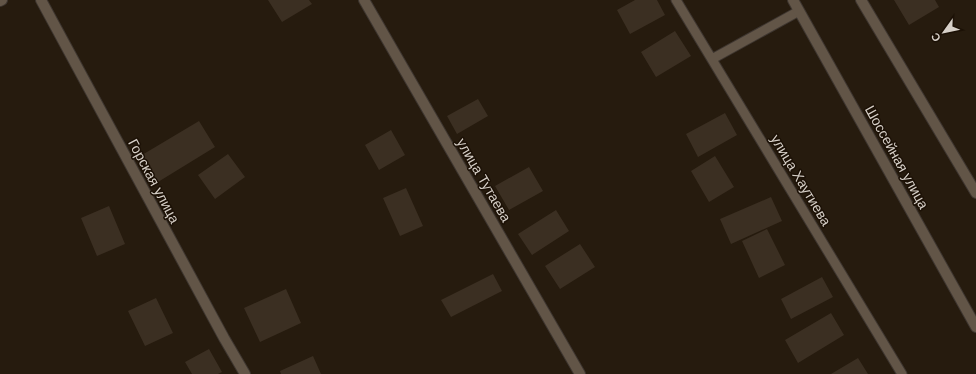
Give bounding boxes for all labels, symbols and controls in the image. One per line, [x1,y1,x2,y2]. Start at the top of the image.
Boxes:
north arrow [924,12,964,52]
text: С [928,30,944,45]
street label: Шоссейная улица [861,102,933,212]
street label: улица Хаутиева [767,131,835,229]
street label: улица Тутаева [453,135,515,225]
street label: Горская улица [124,136,184,227]

